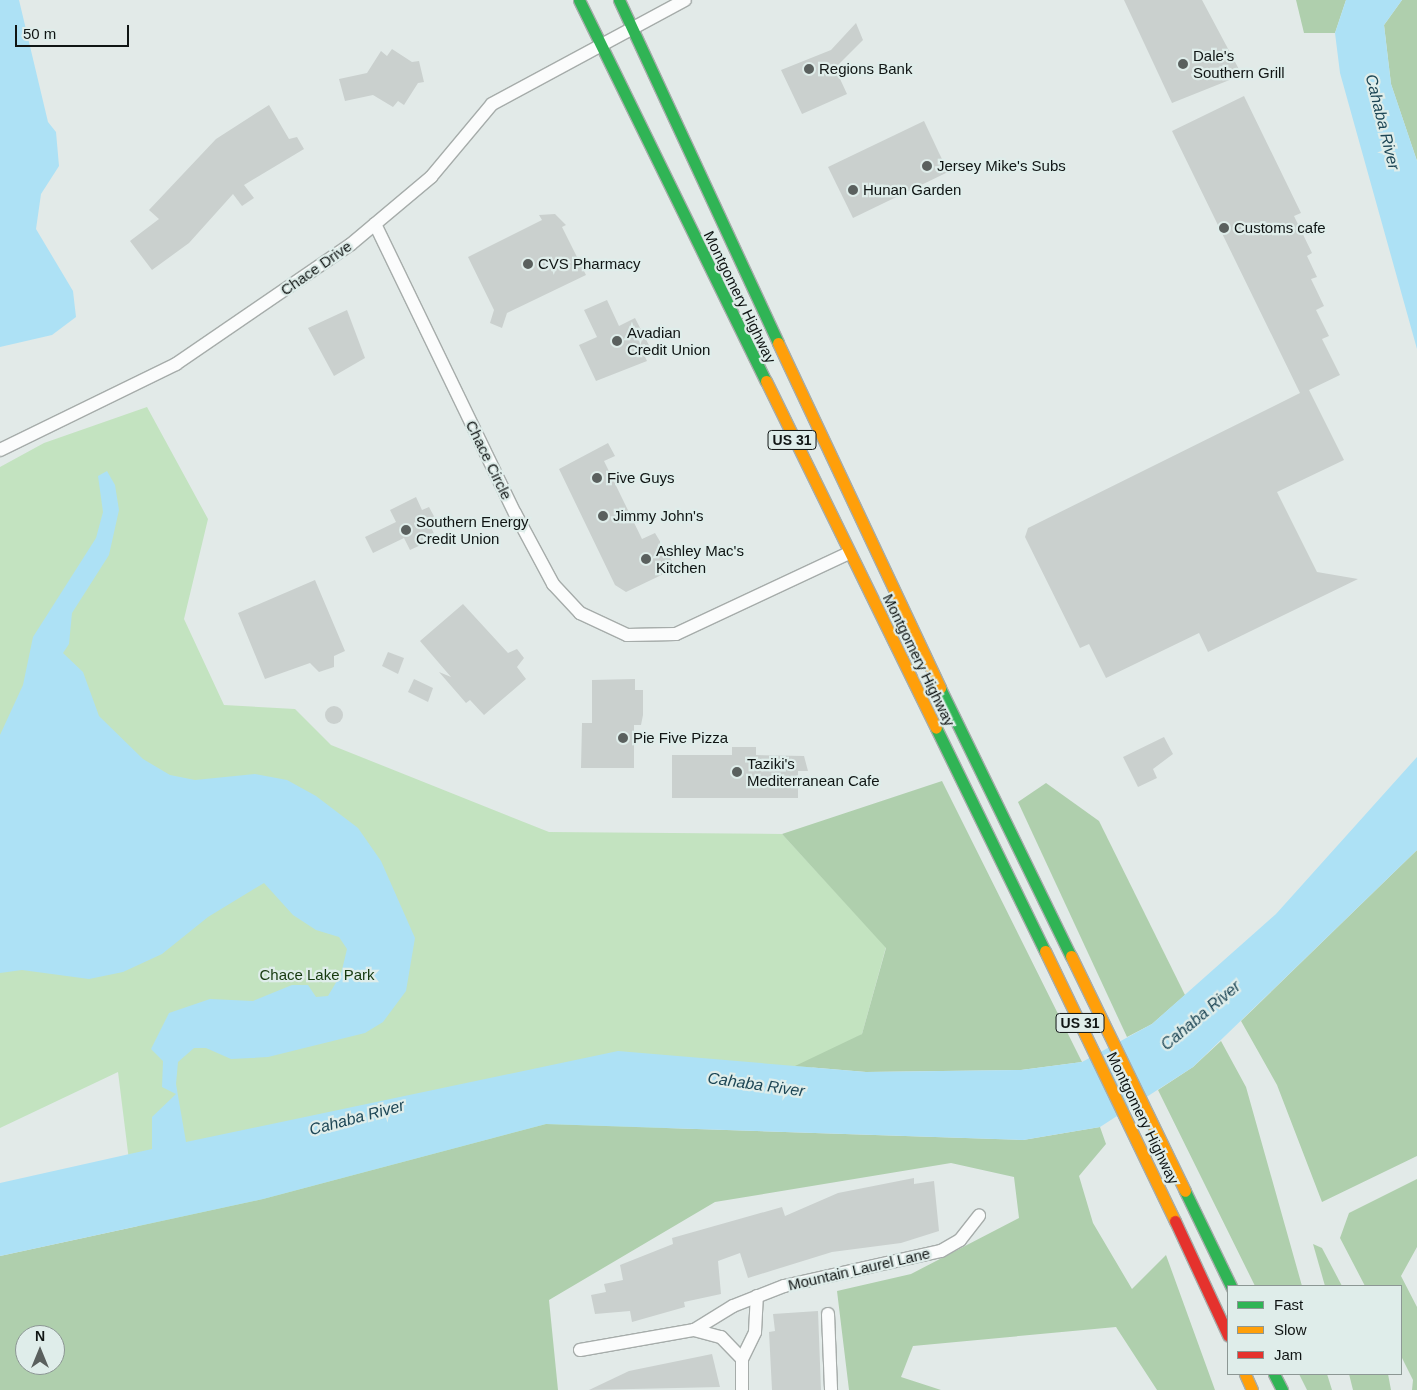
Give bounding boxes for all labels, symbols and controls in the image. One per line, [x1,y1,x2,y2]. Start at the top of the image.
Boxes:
scale bar [18,15,131,47]
text: 50 m [23,25,56,42]
place label: Dale's Southern Grill [1193,46,1285,81]
marker: Dale's Southern Grill [1177,58,1189,70]
place label: Regions Bank [819,60,912,78]
marker: Regions Bank [803,63,815,75]
water label: Cahaba River [1361,72,1403,172]
place label: Jersey Mike's Subs [937,157,1066,175]
marker: Jersey Mike's Subs [921,160,933,172]
place label: Hunan Garden [863,181,961,199]
marker: Hunan Garden [847,184,859,196]
place label: Customs cafe [1234,219,1326,237]
marker: Customs cafe [1218,222,1230,234]
street label: Montgomery Highway [700,228,780,366]
street label: Chace Drive [277,237,355,299]
place label: CVS Pharmacy [538,255,641,273]
marker: CVS Pharmacy [522,258,534,270]
place label: Avadian Credit Union [627,323,710,358]
marker: Avadian Credit Union [611,335,623,347]
street label: Chace Circle [462,417,516,503]
road number: US 31 [767,428,817,452]
place label: Five Guys [607,469,675,487]
marker: Five Guys [591,472,603,484]
place label: Jimmy John's [613,507,703,525]
marker: Jimmy John's [597,510,609,522]
place label: Southern Energy Credit Union [416,512,529,547]
marker: Southern Energy Credit Union [400,524,412,536]
place label: Ashley Mac's Kitchen [656,541,744,576]
marker: Ashley Mac's Kitchen [640,553,652,565]
street label: Montgomery Highway [879,591,959,729]
place label: Pie Five Pizza [633,729,728,747]
marker: Pie Five Pizza [617,732,629,744]
place label: Taziki's Mediterranean Cafe [747,754,880,789]
marker: Taziki's Mediterranean Cafe [731,766,743,778]
park label: Chace Lake Park [259,966,375,984]
water label: Cahaba River [1157,977,1245,1055]
road number: US 31 [1055,1011,1105,1034]
street label: Montgomery Highway [1103,1049,1183,1187]
water label: Cahaba River [706,1069,806,1101]
water label: Cahaba River [307,1096,407,1140]
street label: Mountain Laurel Lane [786,1244,932,1294]
legend [1227,1285,1402,1375]
text: Fast [1274,1296,1303,1313]
text: Slow [1274,1321,1307,1338]
north arrow [15,1325,65,1375]
text: N [35,1328,45,1344]
text: Jam [1274,1346,1302,1363]

